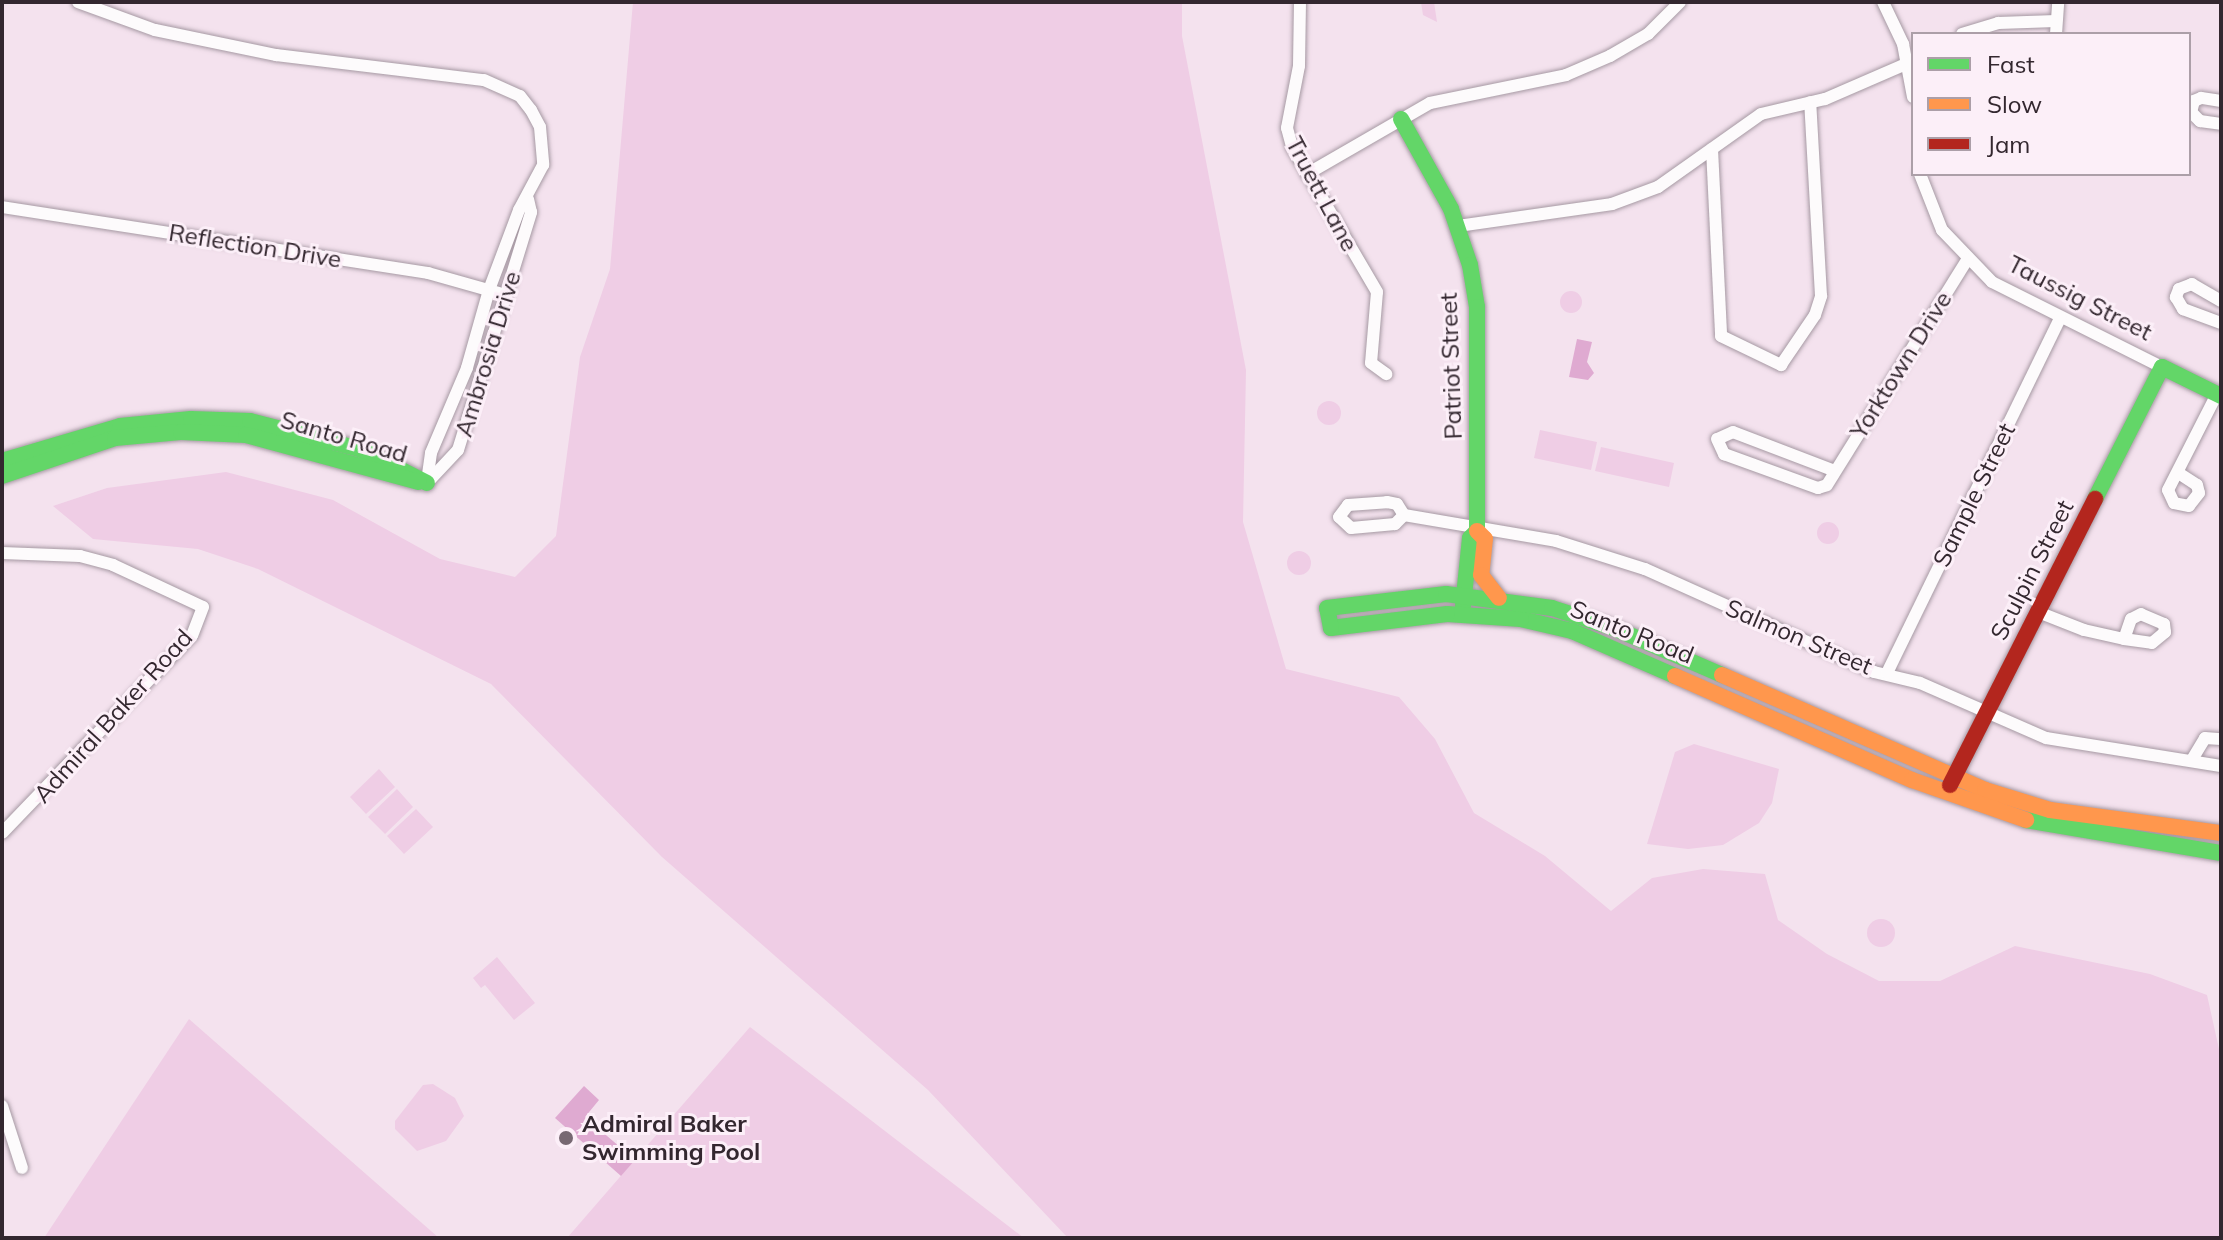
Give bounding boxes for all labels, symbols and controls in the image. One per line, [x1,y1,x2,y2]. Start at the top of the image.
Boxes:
legend [1911,32,2191,176]
text: Fast [1987,49,2035,79]
text: Slow [1987,89,2042,119]
text: Jam [1987,129,2030,159]
street label: Truett Lane [1280,132,1364,256]
street label: Reflection Drive [167,218,343,274]
street label: Taussig Street [2003,249,2157,347]
street label: Ambrosia Drive [449,268,527,440]
street label: Yorktown Drive [1844,286,1958,444]
street label: Patriot Street [1434,292,1468,440]
street label: Santo Road [277,405,411,469]
street label: Sample Street [1927,418,2021,572]
street label: Sculpin Street [1984,495,2080,645]
street label: Salmon Street [1721,593,1877,681]
street label: Santo Road [1566,594,1698,670]
street label: Admiral Baker Road [28,623,198,809]
place label: Admiral Baker Swimming Pool [582,1110,760,1166]
marker: Admiral Baker Swimming Pool [557,1129,575,1147]

